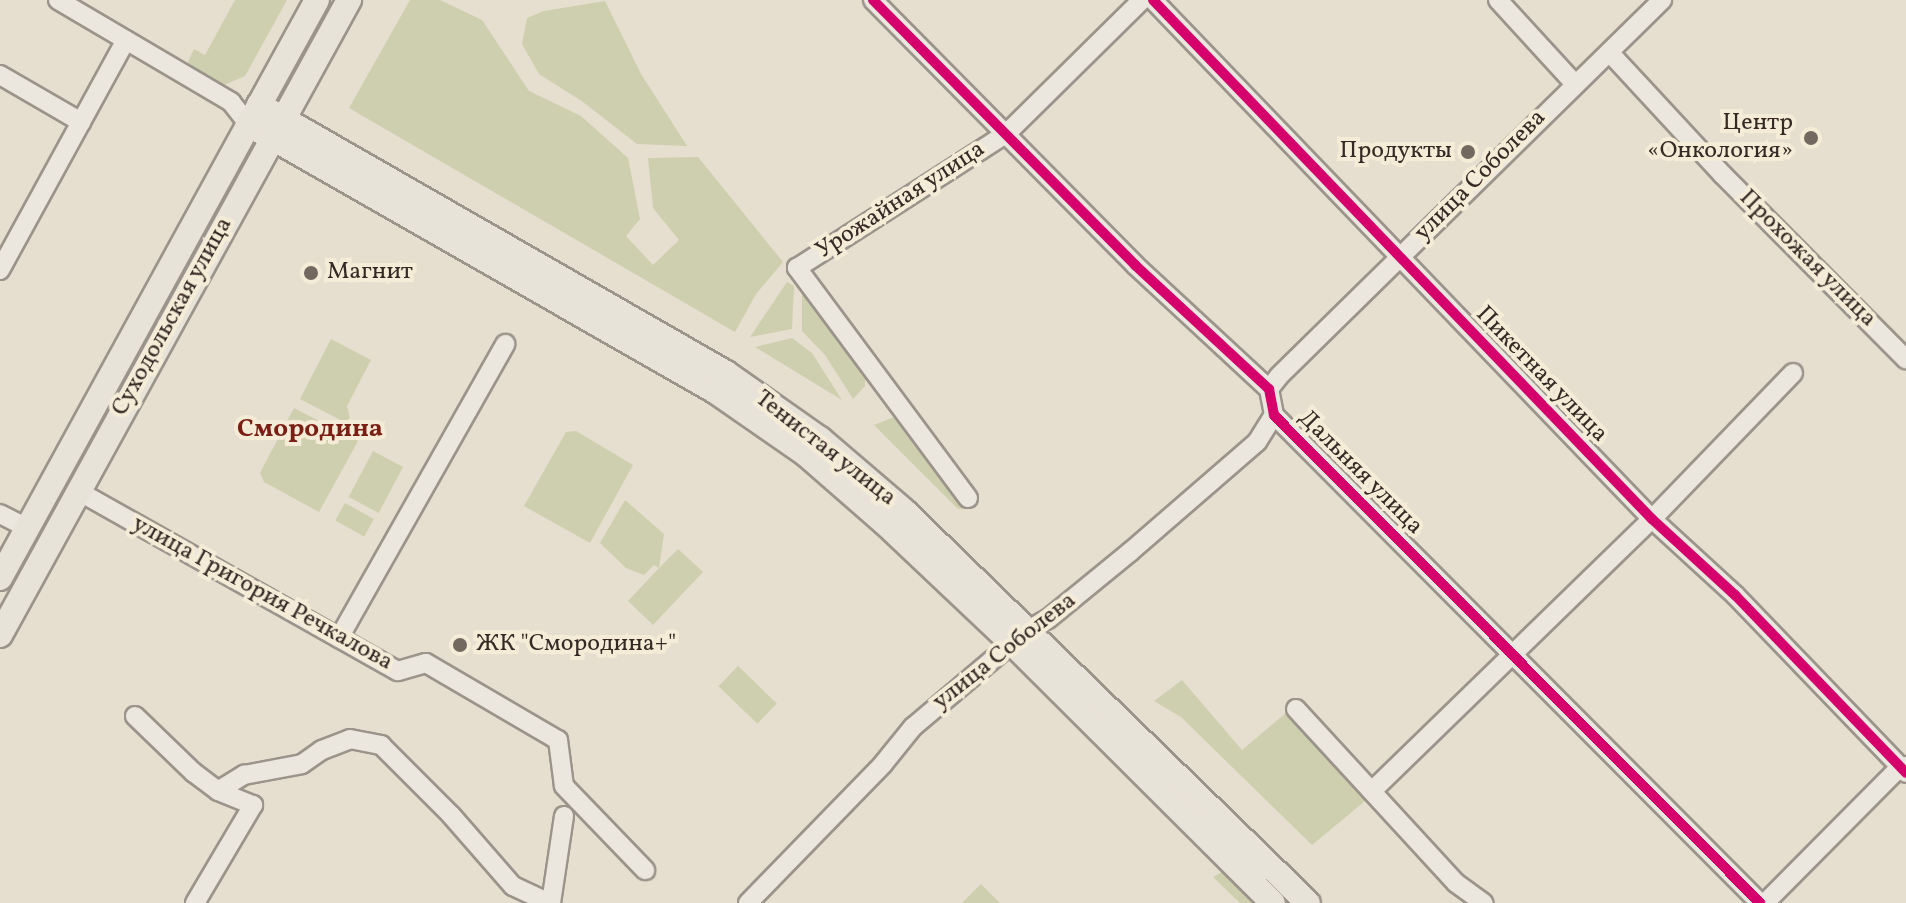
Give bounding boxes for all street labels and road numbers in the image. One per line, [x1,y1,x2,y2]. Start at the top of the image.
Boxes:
street label: улица Соболева [1409,104,1553,248]
street label: Урожайная улица [811,135,991,267]
street label: Прохожая улица [1732,184,1882,334]
street label: Суходольская улица [106,212,240,422]
street label: Пикетная улица [1469,301,1613,449]
street label: Тенистая улица [748,385,902,513]
street label: Дальняя улица [1291,404,1429,542]
street label: улица Григория Речкалова [127,510,397,678]
street label: улица Соболева [928,587,1082,717]

